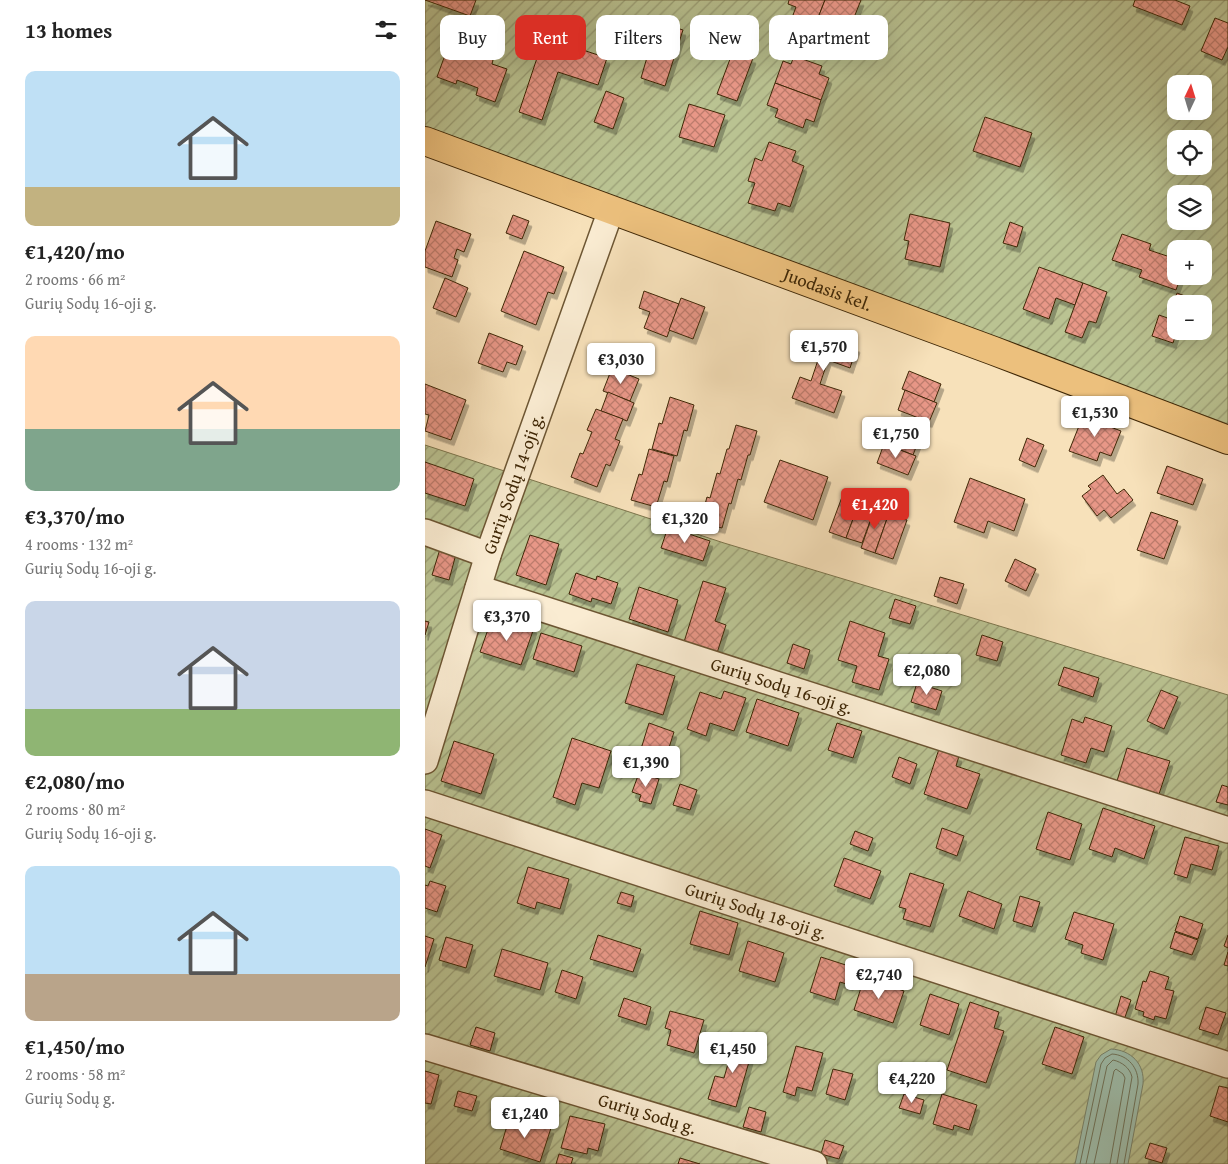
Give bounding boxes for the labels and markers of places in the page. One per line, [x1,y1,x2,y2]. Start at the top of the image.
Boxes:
pin: €1,570 [783,330,865,372]
pin: €3,030 [580,342,662,385]
pin: €1,530 [1054,396,1136,438]
pin: €1,750 [855,416,937,459]
pin: €1,420 [834,488,916,530]
pin: €1,320 [644,502,726,544]
pin: €3,370 [466,600,548,642]
pin: €2,080 [886,654,968,696]
pin: €1,390 [605,746,687,788]
pin: €2,740 [838,958,920,1000]
pin: €1,450 [692,1032,774,1074]
pin: €4,220 [871,1062,953,1104]
pin: €1,240 [484,1096,566,1139]

